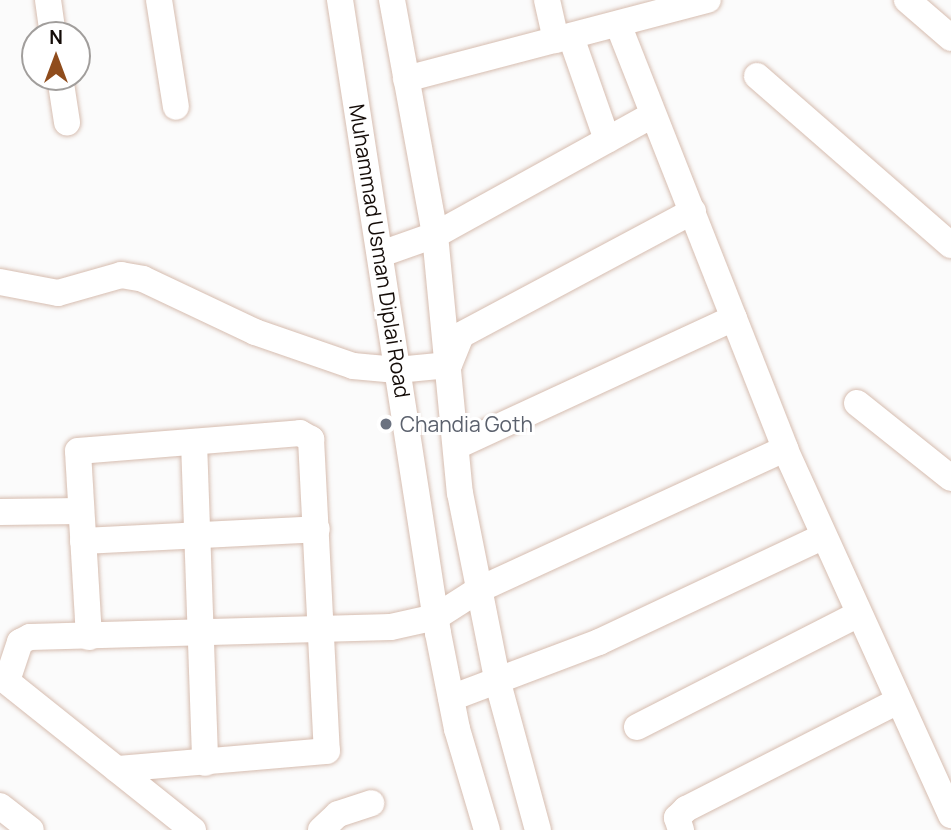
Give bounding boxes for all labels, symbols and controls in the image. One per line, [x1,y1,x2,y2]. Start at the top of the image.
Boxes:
north arrow [21,21,91,91]
text: N [49,24,63,50]
street label: Muhammad Usman Diplai Road [344,102,416,400]
place label: Chandia Goth [400,411,533,437]
marker: Chandia Goth [378,416,394,432]

